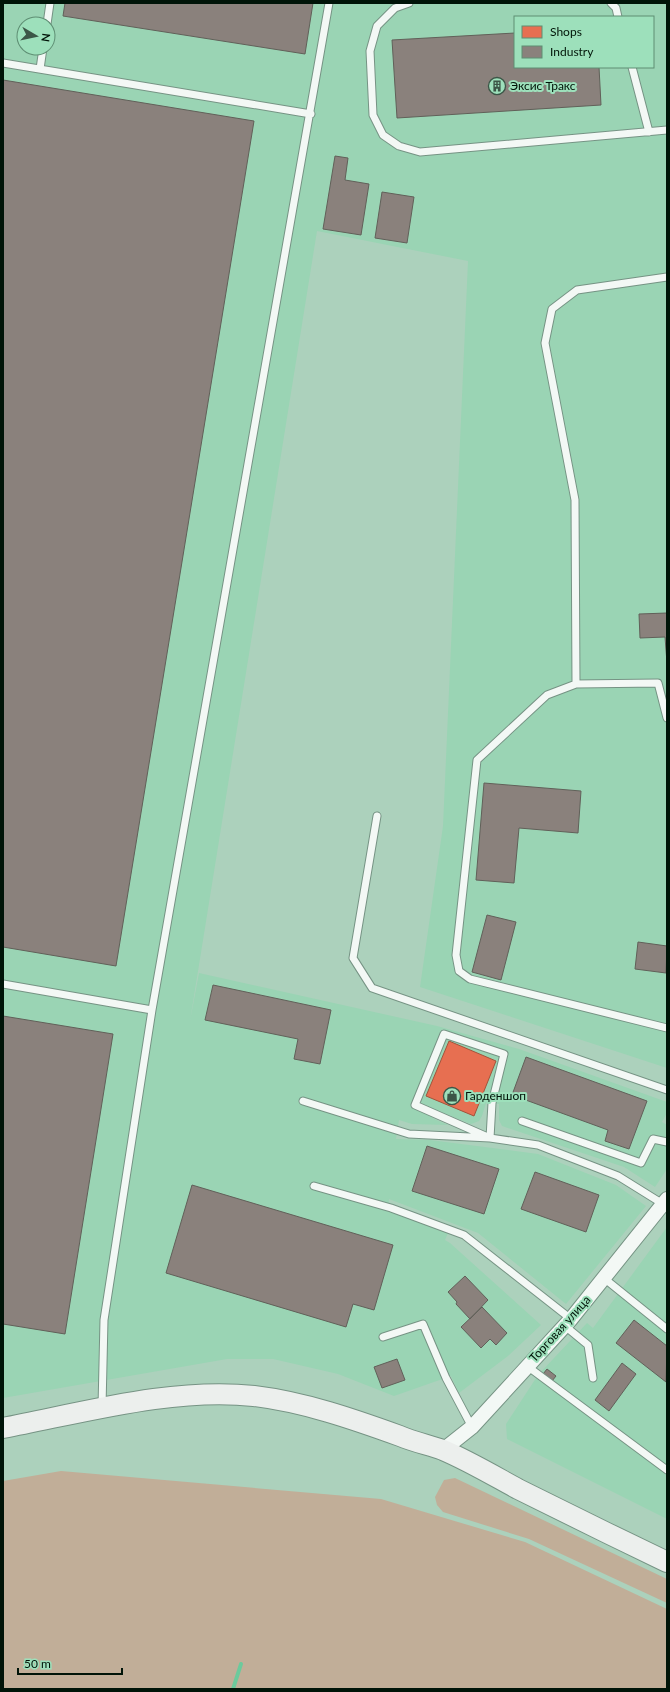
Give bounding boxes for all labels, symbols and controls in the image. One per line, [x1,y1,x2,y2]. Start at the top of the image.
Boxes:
north arrow [16,16,56,56]
legend [514,16,654,68]
text: Shops [550,24,582,39]
text: N [39,32,53,43]
text: Industry [550,44,594,59]
building icon: Эксис Тракс [487,76,507,96]
place label: Эксис Тракс [510,78,576,93]
shop icon: Гарденшоп [442,1086,462,1106]
place label: Гарденшоп [465,1088,526,1103]
street label: Торговая улица [526,1292,593,1365]
scale bar [18,1650,122,1676]
text: 50 m [24,1656,51,1671]

